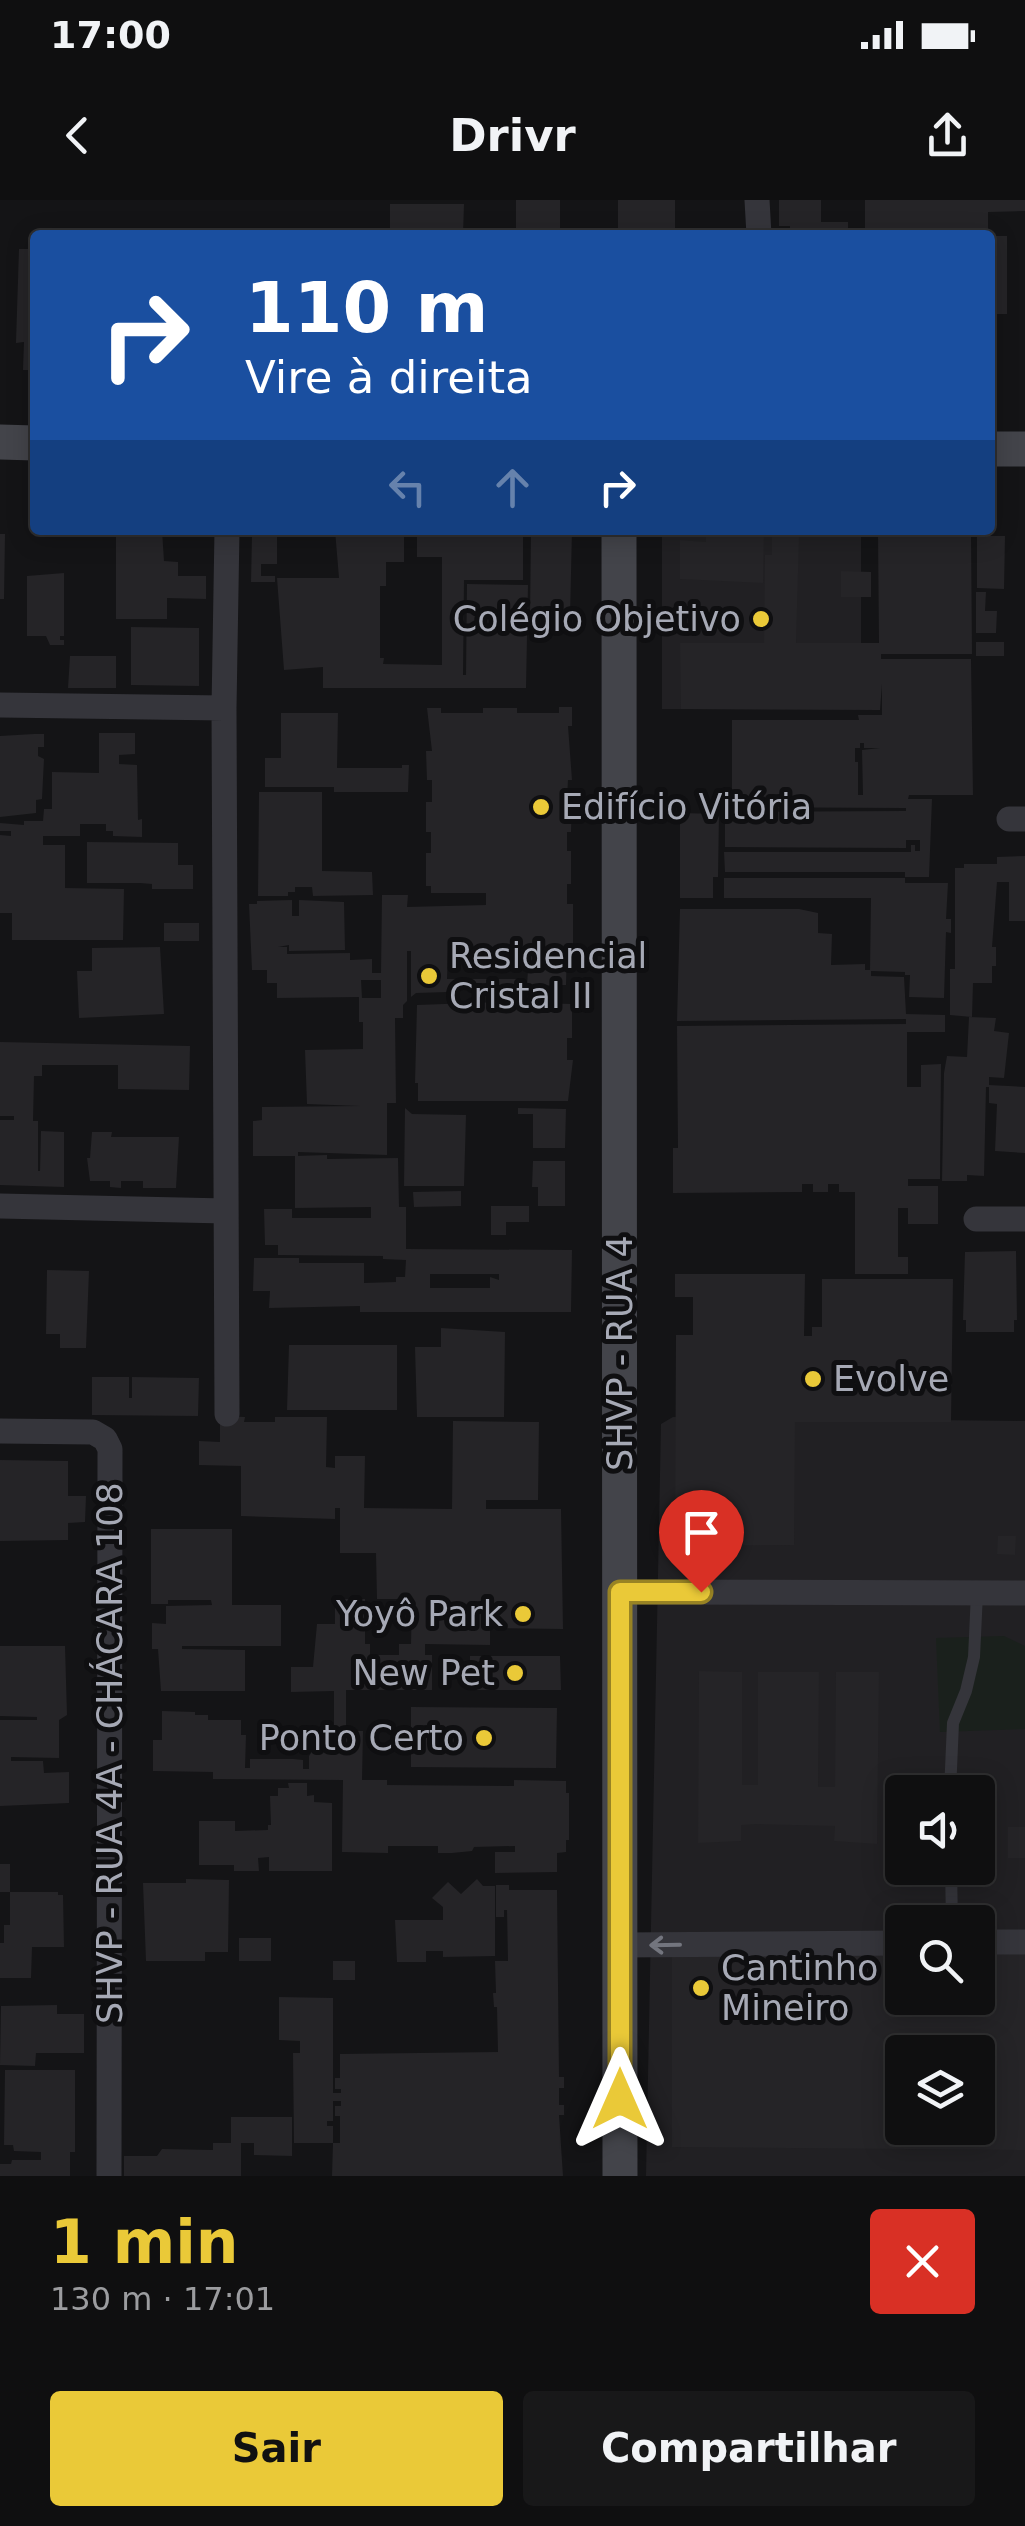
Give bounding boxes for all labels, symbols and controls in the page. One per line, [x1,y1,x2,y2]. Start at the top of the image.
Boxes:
text: 17:00 [50,13,171,57]
icon: back [50,108,105,163]
icon: share [920,108,975,163]
text: Drivr [449,109,576,162]
text: 110 m [245,267,488,349]
icon: right [80,270,210,400]
text: Vire à direita [245,351,533,404]
icon: left [380,460,435,515]
icon: ahead [485,460,540,515]
icon: right [590,460,645,515]
place label: Colégio Objetivo [453,599,741,639]
marker: Colégio Objetivo [750,608,772,630]
place label: Edifício Vitória [561,787,812,827]
marker: Edifício Vitória [530,796,552,818]
place label: Residencial Cristal II [449,936,647,1016]
marker: Residencial Cristal II [418,965,440,987]
street label: SHVP - RUA 4 [600,1235,640,1471]
place label: Evolve [833,1359,949,1399]
marker: Evolve [802,1368,824,1390]
street label: SHVP - RUA 4A - CHÁCARA 108 [89,1482,130,2024]
pin [659,1490,744,1593]
icon: arrive [674,1505,729,1560]
place label: Yoyô Park [335,1594,504,1634]
marker: Yoyô Park [512,1603,534,1625]
place label: New Pet [352,1653,495,1693]
marker: New Pet [504,1662,526,1684]
place label: Ponto Certo [259,1718,464,1758]
marker: Ponto Certo [473,1727,495,1749]
map controls [885,1775,995,2145]
button: sound [885,1775,995,1885]
button: search [885,1905,995,2015]
one-way arrow [650,1936,682,1955]
place label: Cantinho Mineiro [721,1948,878,2028]
marker: Cantinho Mineiro [690,1977,712,1999]
button: layers [885,2035,995,2145]
position arrow [568,2047,672,2151]
text: 1 min [50,2207,238,2277]
button: close [870,2209,975,2314]
text: 130 m · 17:01 [50,2280,275,2318]
button: Sair [50,2391,503,2506]
button: Compartilhar [523,2391,975,2506]

